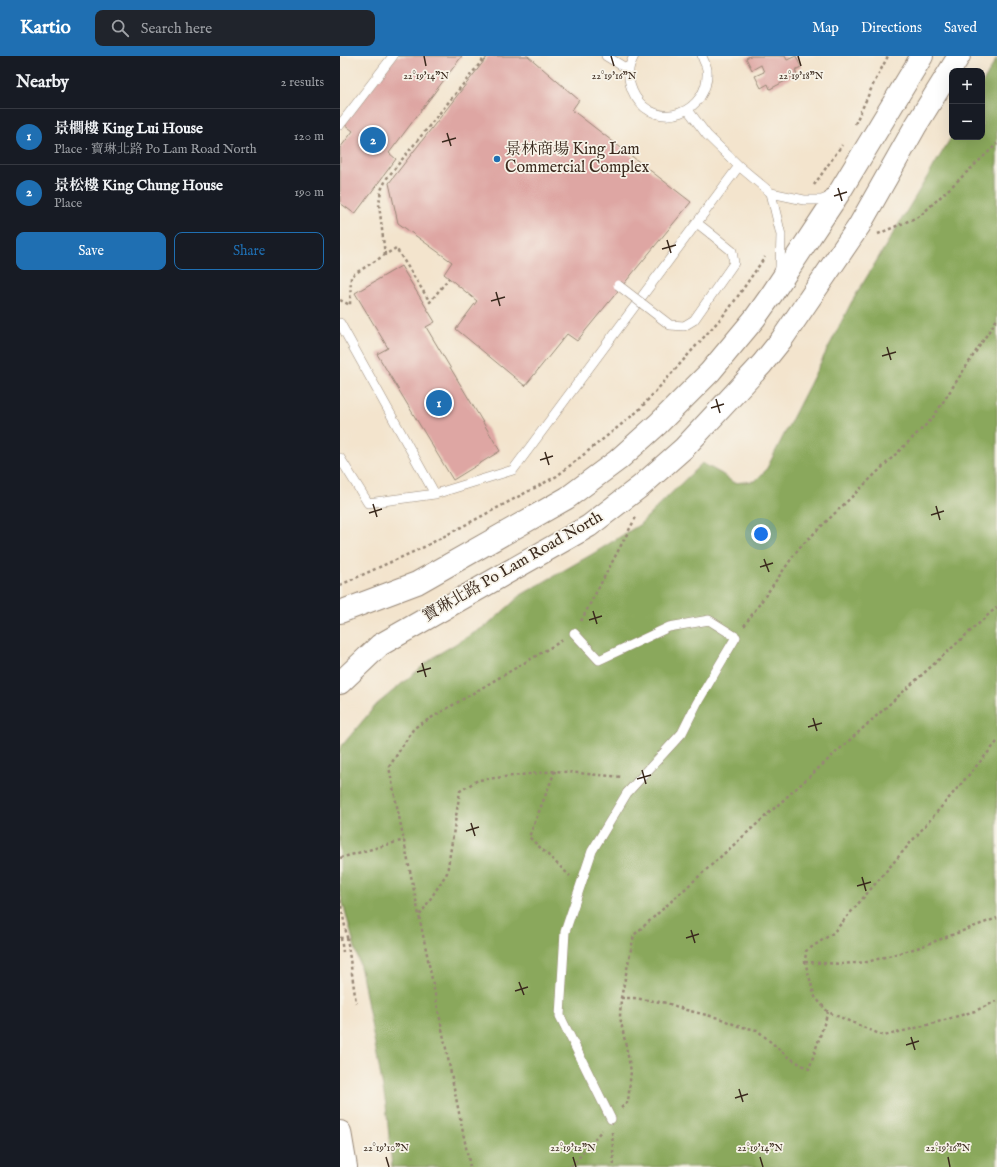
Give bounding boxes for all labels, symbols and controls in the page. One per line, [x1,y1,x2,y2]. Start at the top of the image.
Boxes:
search box [95,10,375,46]
text: Kartio [20,16,71,40]
icon: search [109,17,131,39]
text: Search here [141,19,212,38]
text: Map [812,19,839,37]
text: Directions [861,19,922,37]
text: Saved [944,19,977,37]
map controls [949,68,985,140]
button: + [949,68,985,104]
text: 22°19'14"N [403,70,449,83]
text: 22°19'16"N [592,70,637,83]
text: 22°19'18"N [779,70,824,83]
text: Nearby [16,72,69,93]
text: 2 results [280,74,324,91]
button: − [949,104,985,140]
text: 景櫚樓 King Lui House [54,119,203,138]
pin: 2 [360,125,386,155]
text: 1 [27,128,31,145]
text: 120 m [294,128,324,145]
place label: 景林商場 King Lam Commercial Complex [505,140,650,178]
text: Place · 寶琳北路 Po Lam Road North [54,141,257,158]
marker: 景林商場 King Lam Commercial Complex [492,154,502,164]
text: 景松樓 King Chung House [54,176,223,195]
text: 2 [26,184,32,201]
text: 190 m [294,184,324,201]
text: Place [54,195,82,212]
button: Save [16,232,166,270]
button: Share [174,232,324,270]
pin: 1 [426,388,452,418]
street label: 寶琳北路 Po Lam Road North [420,507,607,627]
your location [751,524,771,544]
text: 22°19'10"N [363,1142,409,1155]
text: 22°19'12"N [550,1142,596,1155]
text: 22°19'14"N [737,1142,783,1155]
text: 22°19'16"N [926,1142,971,1155]

